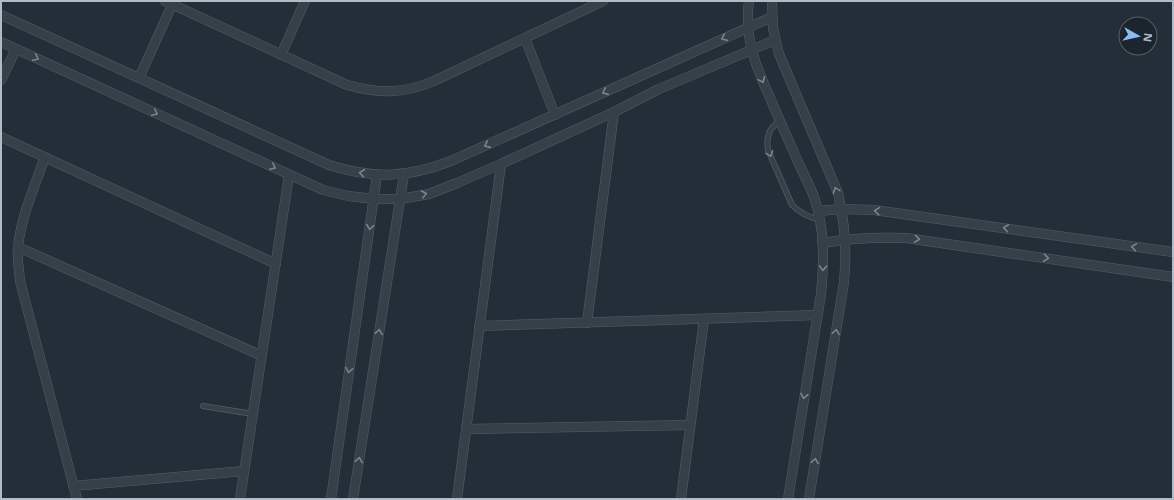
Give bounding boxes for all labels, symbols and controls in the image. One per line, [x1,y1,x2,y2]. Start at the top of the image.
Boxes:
north arrow [1118,16,1158,56]
text: N [1140,32,1156,43]
one-way arrow [720,34,727,42]
one-way arrow [32,53,40,61]
one-way arrow [757,76,765,83]
one-way arrow [602,87,609,95]
one-way arrow [150,108,158,116]
one-way arrow [483,141,490,149]
one-way arrow [766,151,774,158]
one-way arrow [268,162,276,170]
one-way arrow [359,169,365,178]
one-way arrow [833,187,841,194]
one-way arrow [421,191,427,199]
one-way arrow [874,206,880,215]
one-way arrow [366,224,375,231]
one-way arrow [1003,224,1009,233]
one-way arrow [914,234,920,243]
one-way arrow [1131,243,1137,252]
one-way arrow [1042,253,1049,262]
one-way arrow [819,265,827,271]
one-way arrow [374,329,383,335]
one-way arrow [831,329,840,335]
one-way arrow [345,367,354,373]
one-way arrow [800,393,809,399]
one-way arrow [354,457,363,464]
one-way arrow [810,457,819,464]

